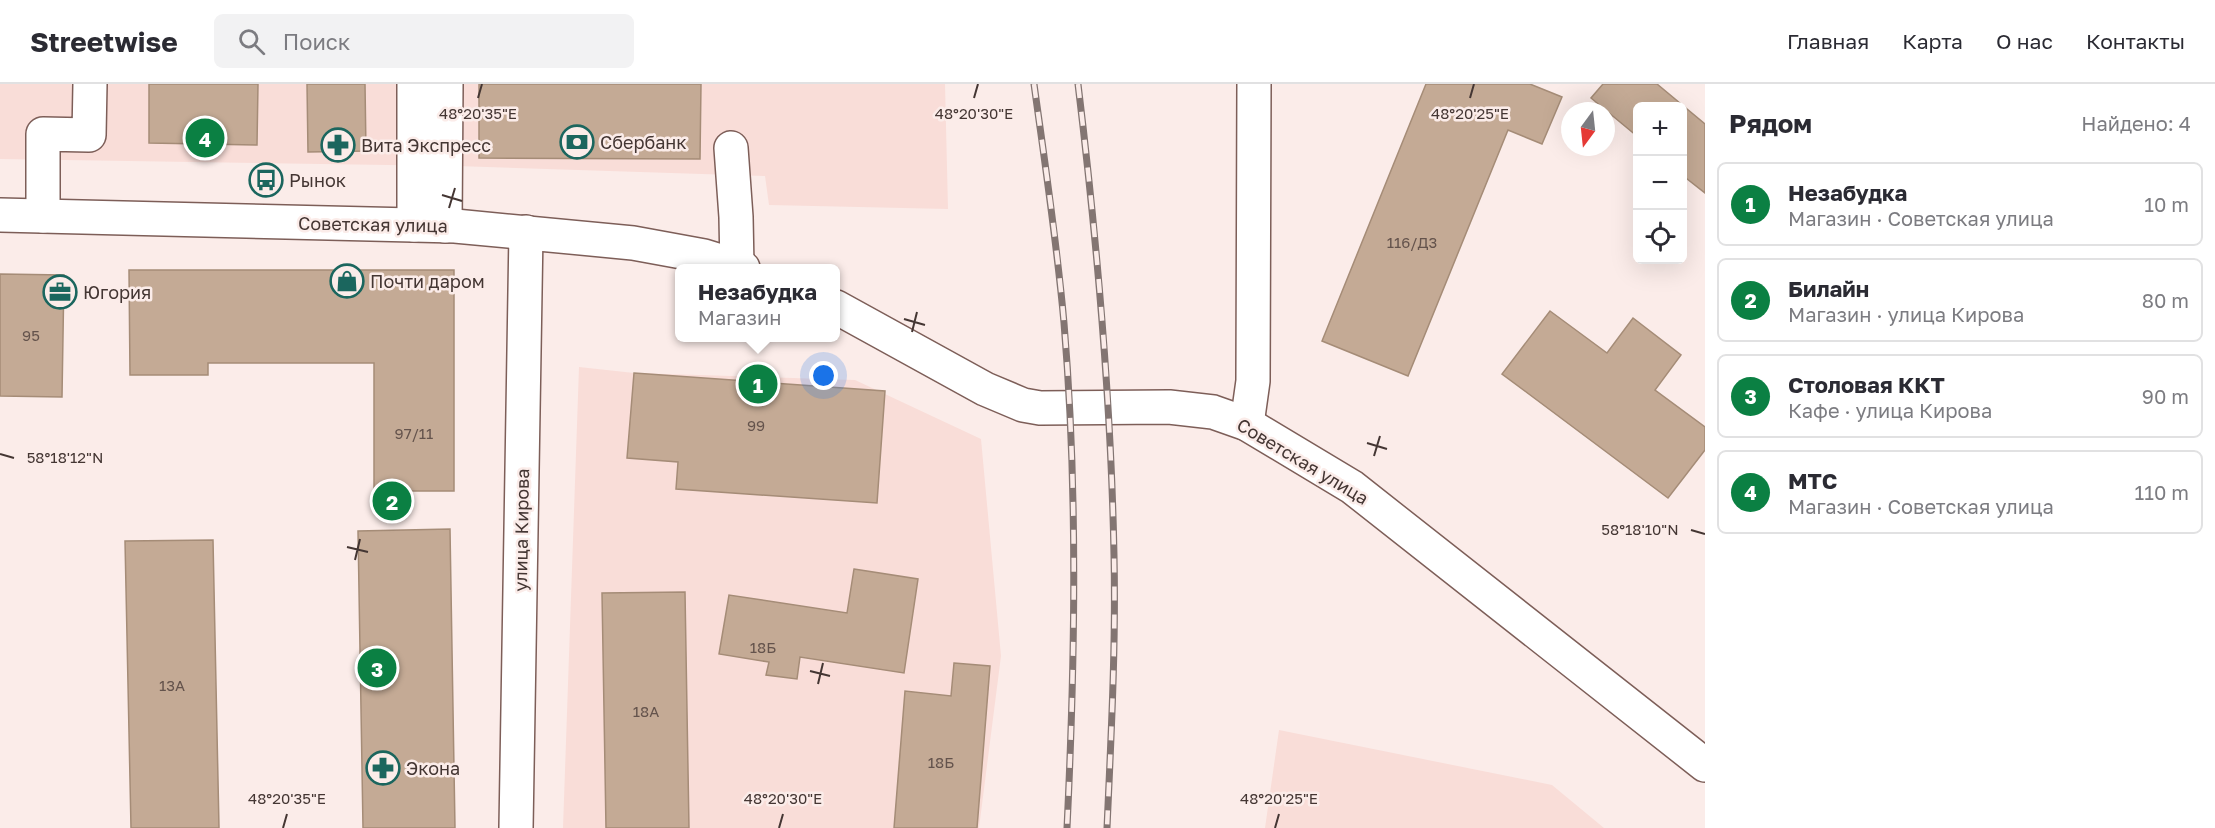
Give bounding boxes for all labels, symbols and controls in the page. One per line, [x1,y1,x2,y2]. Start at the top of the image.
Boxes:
search box [214,14,634,68]
text: Streetwise [30,25,178,58]
icon: search [235,25,268,58]
text: Поиск [283,28,350,55]
text: Главная [1787,28,1869,54]
text: Карта [1902,28,1963,54]
text: О нас [1996,28,2053,54]
text: Контакты [2086,28,2185,54]
north arrow [1561,102,1615,156]
map controls [1633,102,1687,264]
button: + [1633,102,1687,156]
text: 48°20'35"E [439,104,517,122]
text: 48°20'30"E [935,104,1013,122]
text: 48°20'25"E [1431,104,1509,122]
text: Рядом [1729,108,1812,139]
text: Найдено: 4 [2081,111,2191,135]
pin: 4 [186,116,224,160]
bank icon: Сбербанк [559,124,595,160]
pharmacy icon: Вита Экспресс [320,127,356,163]
place label: Сбербанк [600,131,687,153]
place label: Вита Экспресс [361,134,491,156]
button: − [1633,156,1687,210]
bus stop icon: Рынок [248,162,284,198]
place label: Рынок [289,169,346,191]
text: Незабудка [1788,179,1907,206]
text: 1 [1745,192,1756,216]
text: 10 m [2144,192,2189,216]
text: Магазин · Советская улица [1788,206,2054,230]
button: locate [1633,210,1687,264]
street label: Советская улица [298,212,448,236]
house number: 116/Д3 [1387,233,1437,251]
shop icon: Почти даром [329,263,365,299]
popup [675,264,840,342]
place label: Почти даром [370,270,485,292]
office icon: Югория [42,274,78,310]
text: Билайн [1788,275,1869,302]
text: Незабудка [698,278,817,305]
place label: Югория [83,281,151,303]
text: 2 [1744,288,1757,312]
text: 80 m [2142,288,2189,312]
text: Магазин · улица Кирова [1788,302,2024,326]
text: Магазин [698,305,781,329]
house number: 95 [22,326,40,344]
your location [809,361,838,390]
pin: 1 [738,362,777,406]
text: Столовая ККТ [1788,371,1945,398]
text: 3 [1744,384,1757,408]
text: 90 m [2142,384,2189,408]
text: Кафе · улица Кирова [1788,398,1992,422]
street label: Советская улица [1233,413,1373,509]
house number: 99 [747,416,765,434]
house number: 97/11 [395,424,433,442]
text: 58°18'12"N [27,448,103,466]
text: МТС [1788,467,1837,494]
street label: улица Кирова [509,468,533,592]
pin: 2 [372,478,412,524]
text: 4 [1744,480,1757,504]
text: 110 m [2135,480,2189,504]
text: Магазин · Советская улица [1788,494,2054,518]
text: 58°18'10"N [1601,520,1679,538]
house number: 18Б [750,638,776,656]
pin: 3 [358,646,397,690]
house number: 13А [159,676,185,694]
house number: 18А [633,702,659,720]
pharmacy icon: Экона [365,750,401,786]
house number: 18Б [928,753,954,771]
place label: Экона [406,757,460,779]
text: 48°20'35"E [248,789,326,807]
text: 48°20'30"E [744,789,822,807]
text: 48°20'25"E [1240,789,1318,807]

